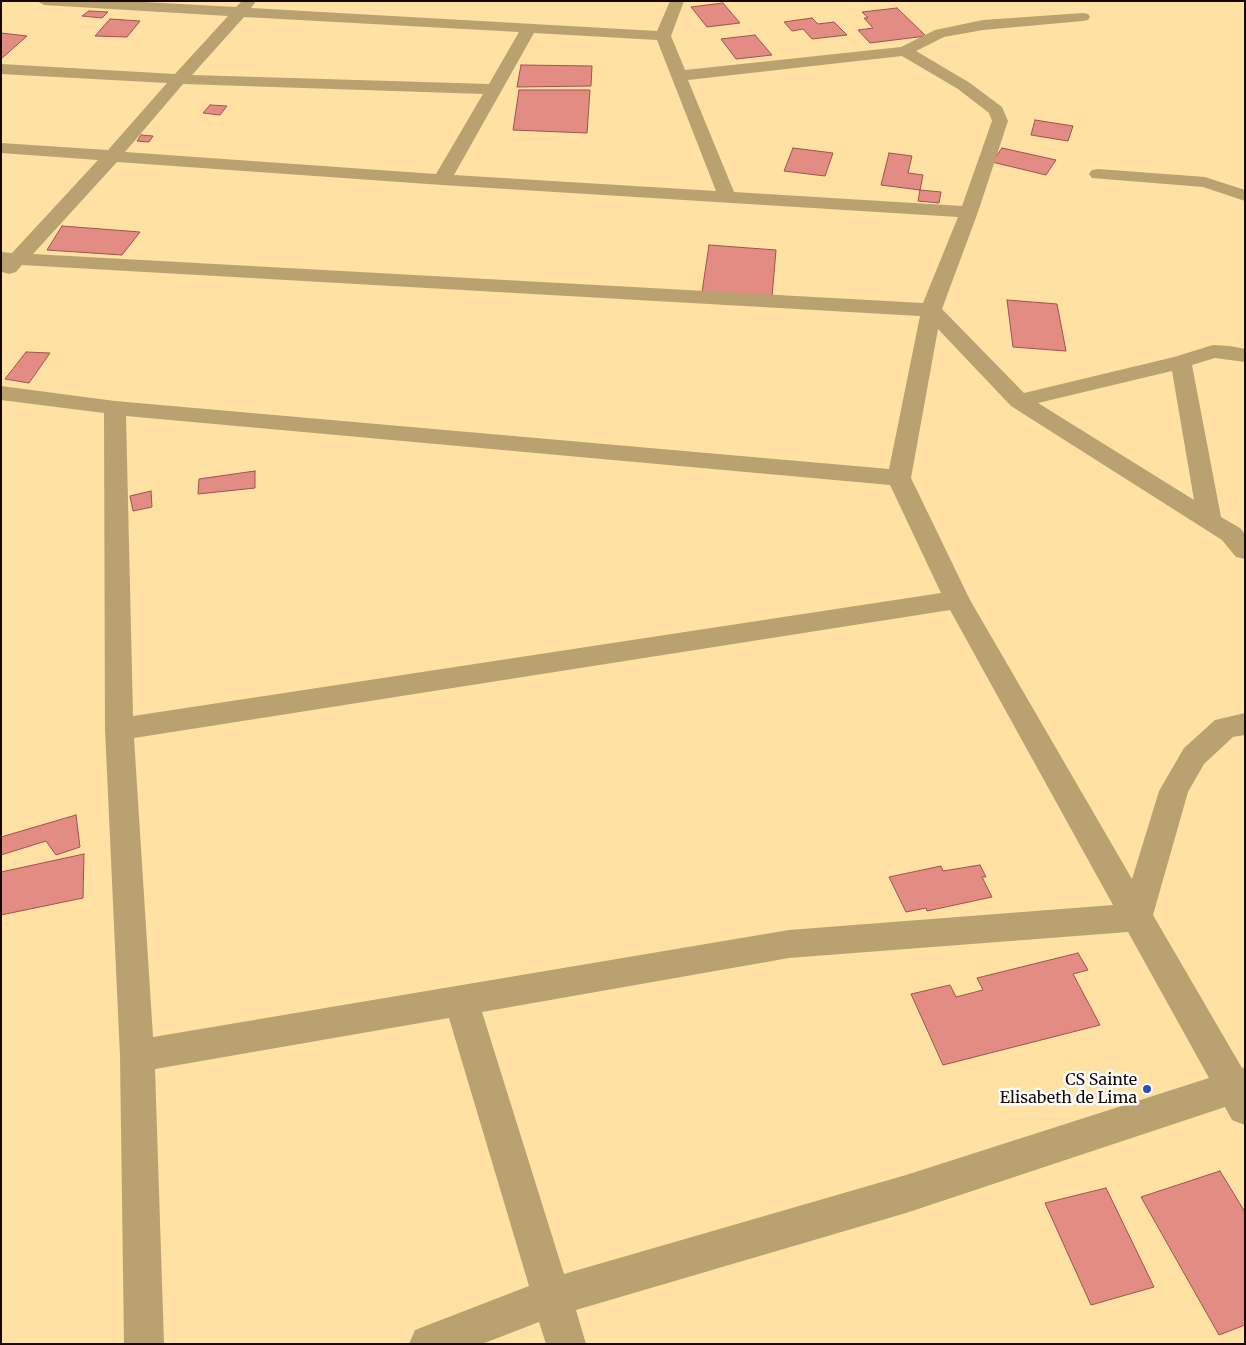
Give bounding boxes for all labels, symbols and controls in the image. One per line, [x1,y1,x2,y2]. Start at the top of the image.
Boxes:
place label: CS Sainte Elisabeth de Lima [1000,1070,1137,1108]
marker: CS Sainte Elisabeth de Lima [1141,1083,1153,1095]

